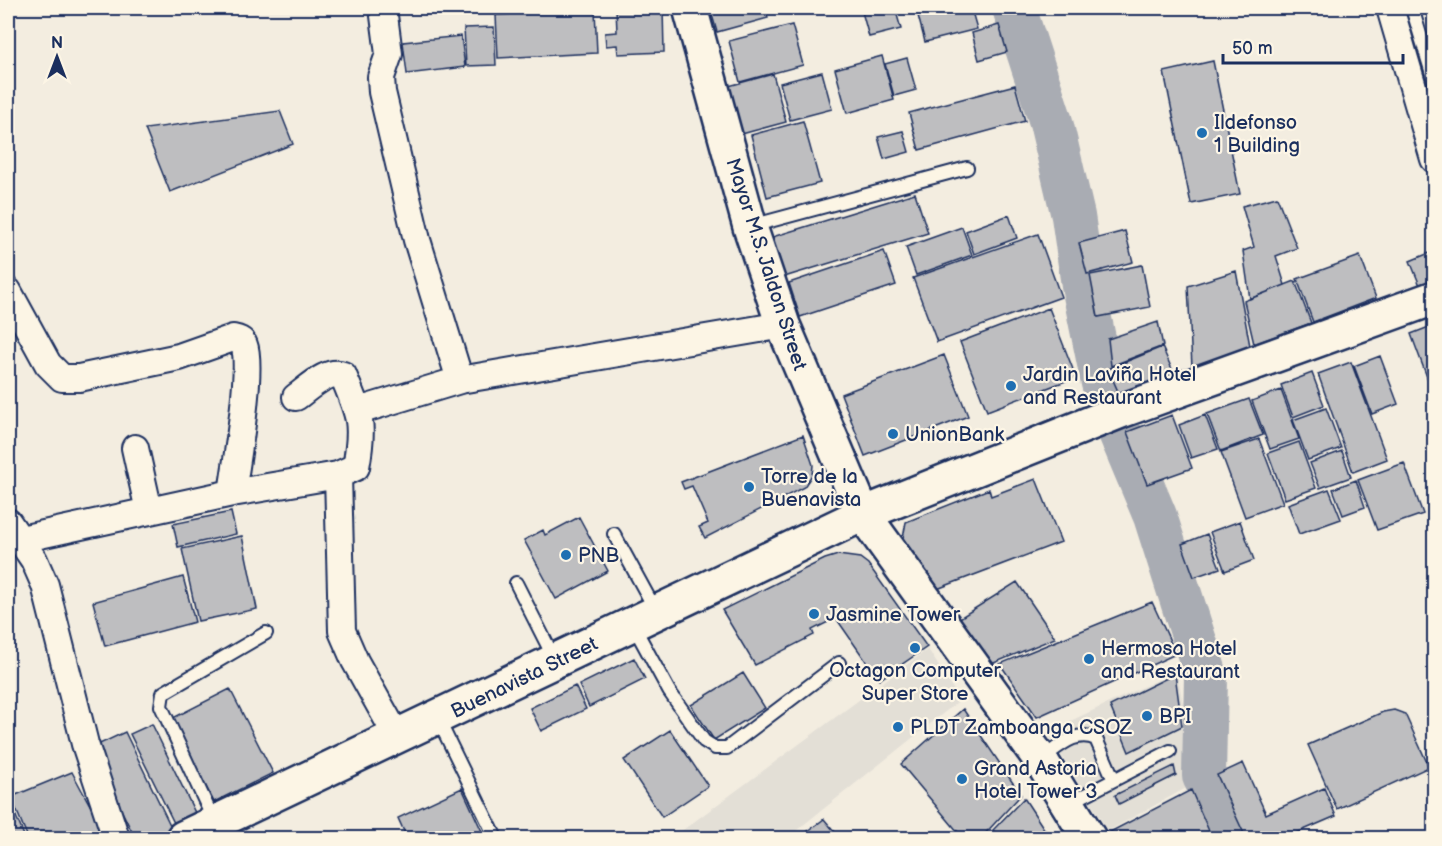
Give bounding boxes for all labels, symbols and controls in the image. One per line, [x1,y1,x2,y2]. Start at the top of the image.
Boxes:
north arrow [27,27,87,87]
scale bar [1223,27,1403,65]
text: N [51,34,63,53]
text: 50 m [1232,38,1273,59]
place label: Ildefonso 1 Building [1214,111,1300,158]
marker: Ildefonso 1 Building [1195,126,1209,140]
street label: Mayor M.S. Jaldon Street [720,155,812,374]
place label: Jardin Laviña Hotel and Restaurant [1023,363,1196,410]
marker: Jardin Laviña Hotel and Restaurant [1004,379,1018,393]
place label: UnionBank [905,423,1005,447]
marker: UnionBank [886,427,900,441]
place label: Torre de la Buenavista [761,465,861,512]
marker: Torre de la Buenavista [742,480,756,494]
place label: PNB [578,544,620,568]
marker: PNB [559,548,573,562]
place label: Jasmine Tower [826,603,961,627]
marker: Jasmine Tower [807,607,821,621]
street label: Buenavista Street [447,632,602,724]
place label: Hermosa Hotel and Restaurant [1101,637,1240,684]
marker: Octagon Computer Super Store [908,641,922,655]
marker: Hermosa Hotel and Restaurant [1082,652,1096,666]
place label: Octagon Computer Super Store [829,659,1001,706]
place label: BPI [1159,705,1191,729]
marker: BPI [1140,709,1154,723]
place label: PLDT Zamboanga CSOZ [910,716,1133,740]
marker: PLDT Zamboanga CSOZ [891,720,905,734]
place label: Grand Astoria Hotel Tower 3 [974,757,1098,804]
marker: Grand Astoria Hotel Tower 3 [955,772,969,786]

